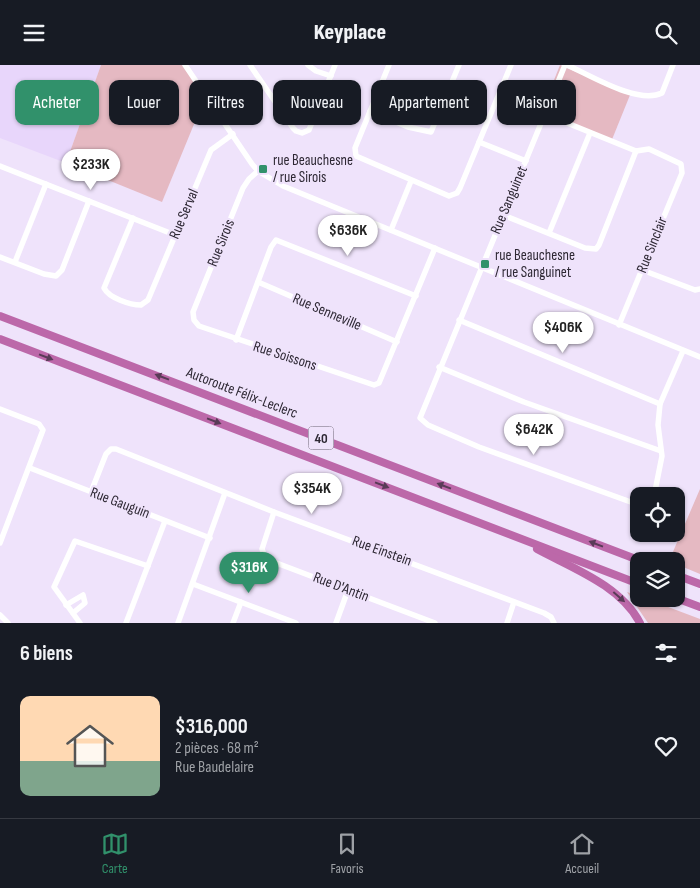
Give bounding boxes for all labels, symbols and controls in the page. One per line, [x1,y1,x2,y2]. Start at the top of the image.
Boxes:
icon: menu [20,19,48,47]
text: Keyplace [314,19,386,46]
icon: search [652,19,680,47]
chip: Acheter [15,80,99,125]
chip: Louer [109,80,179,125]
chip: Filtres [189,80,263,125]
chip: Nouveau [273,80,361,125]
chip: Appartement [371,80,487,125]
chip: Maison [497,80,576,125]
pin: $233K [56,149,126,191]
place label: rue Beauchesne / rue Sirois [273,151,353,187]
text: $233K [72,155,110,174]
marker: rue Beauchesne / rue Sirois [257,163,269,175]
street label: Rue Sanguinet [486,163,532,237]
street label: Rue Serval [165,186,203,242]
street label: Rue Sinclair [632,213,672,276]
pin: $636K [313,215,383,257]
street label: Rue Sirois [203,217,239,269]
text: $636K [329,221,367,240]
place label: rue Beauchesne / rue Sanguinet [495,246,575,282]
marker: rue Beauchesne / rue Sanguinet [479,258,491,270]
street label: Rue Senneville [290,289,364,335]
pin: $406K [528,311,598,354]
text: $406K [544,318,582,337]
street label: Rue Soissons [251,337,319,375]
one-way arrow [38,354,53,361]
street label: Autoroute Félix-Leclerc [183,363,300,423]
one-way arrow [154,373,169,381]
pin: $642K [499,413,569,456]
one-way arrow [207,417,222,425]
text: $642K [515,420,553,439]
road number: 40 [308,427,334,449]
pin: $354K [277,473,347,515]
text: $354K [293,479,331,498]
one-way arrow [375,481,390,489]
one-way arrow [436,482,451,490]
street label: Rue Gauguin [87,483,153,523]
map controls [630,487,685,607]
button: locate [630,487,685,542]
street label: Rue Einstein [350,531,414,571]
one-way arrow [588,540,603,548]
pin: $316K [214,551,284,594]
button: layers [630,552,685,607]
text: $316K [230,558,268,577]
street label: Rue D'Antin [310,568,372,606]
one-way arrow [612,592,625,603]
icon: filters [652,639,680,667]
text: 6 biens [20,641,73,666]
text: $316,000 [175,714,248,739]
icon: home [60,716,120,776]
icon: heart [652,732,680,760]
text: 2 pièces · 68 m² [175,739,259,758]
text: Rue Baudelaire [175,758,254,777]
tab: Carte [101,830,129,877]
tab: Favoris [330,830,364,877]
tab: Accueil [565,830,599,877]

